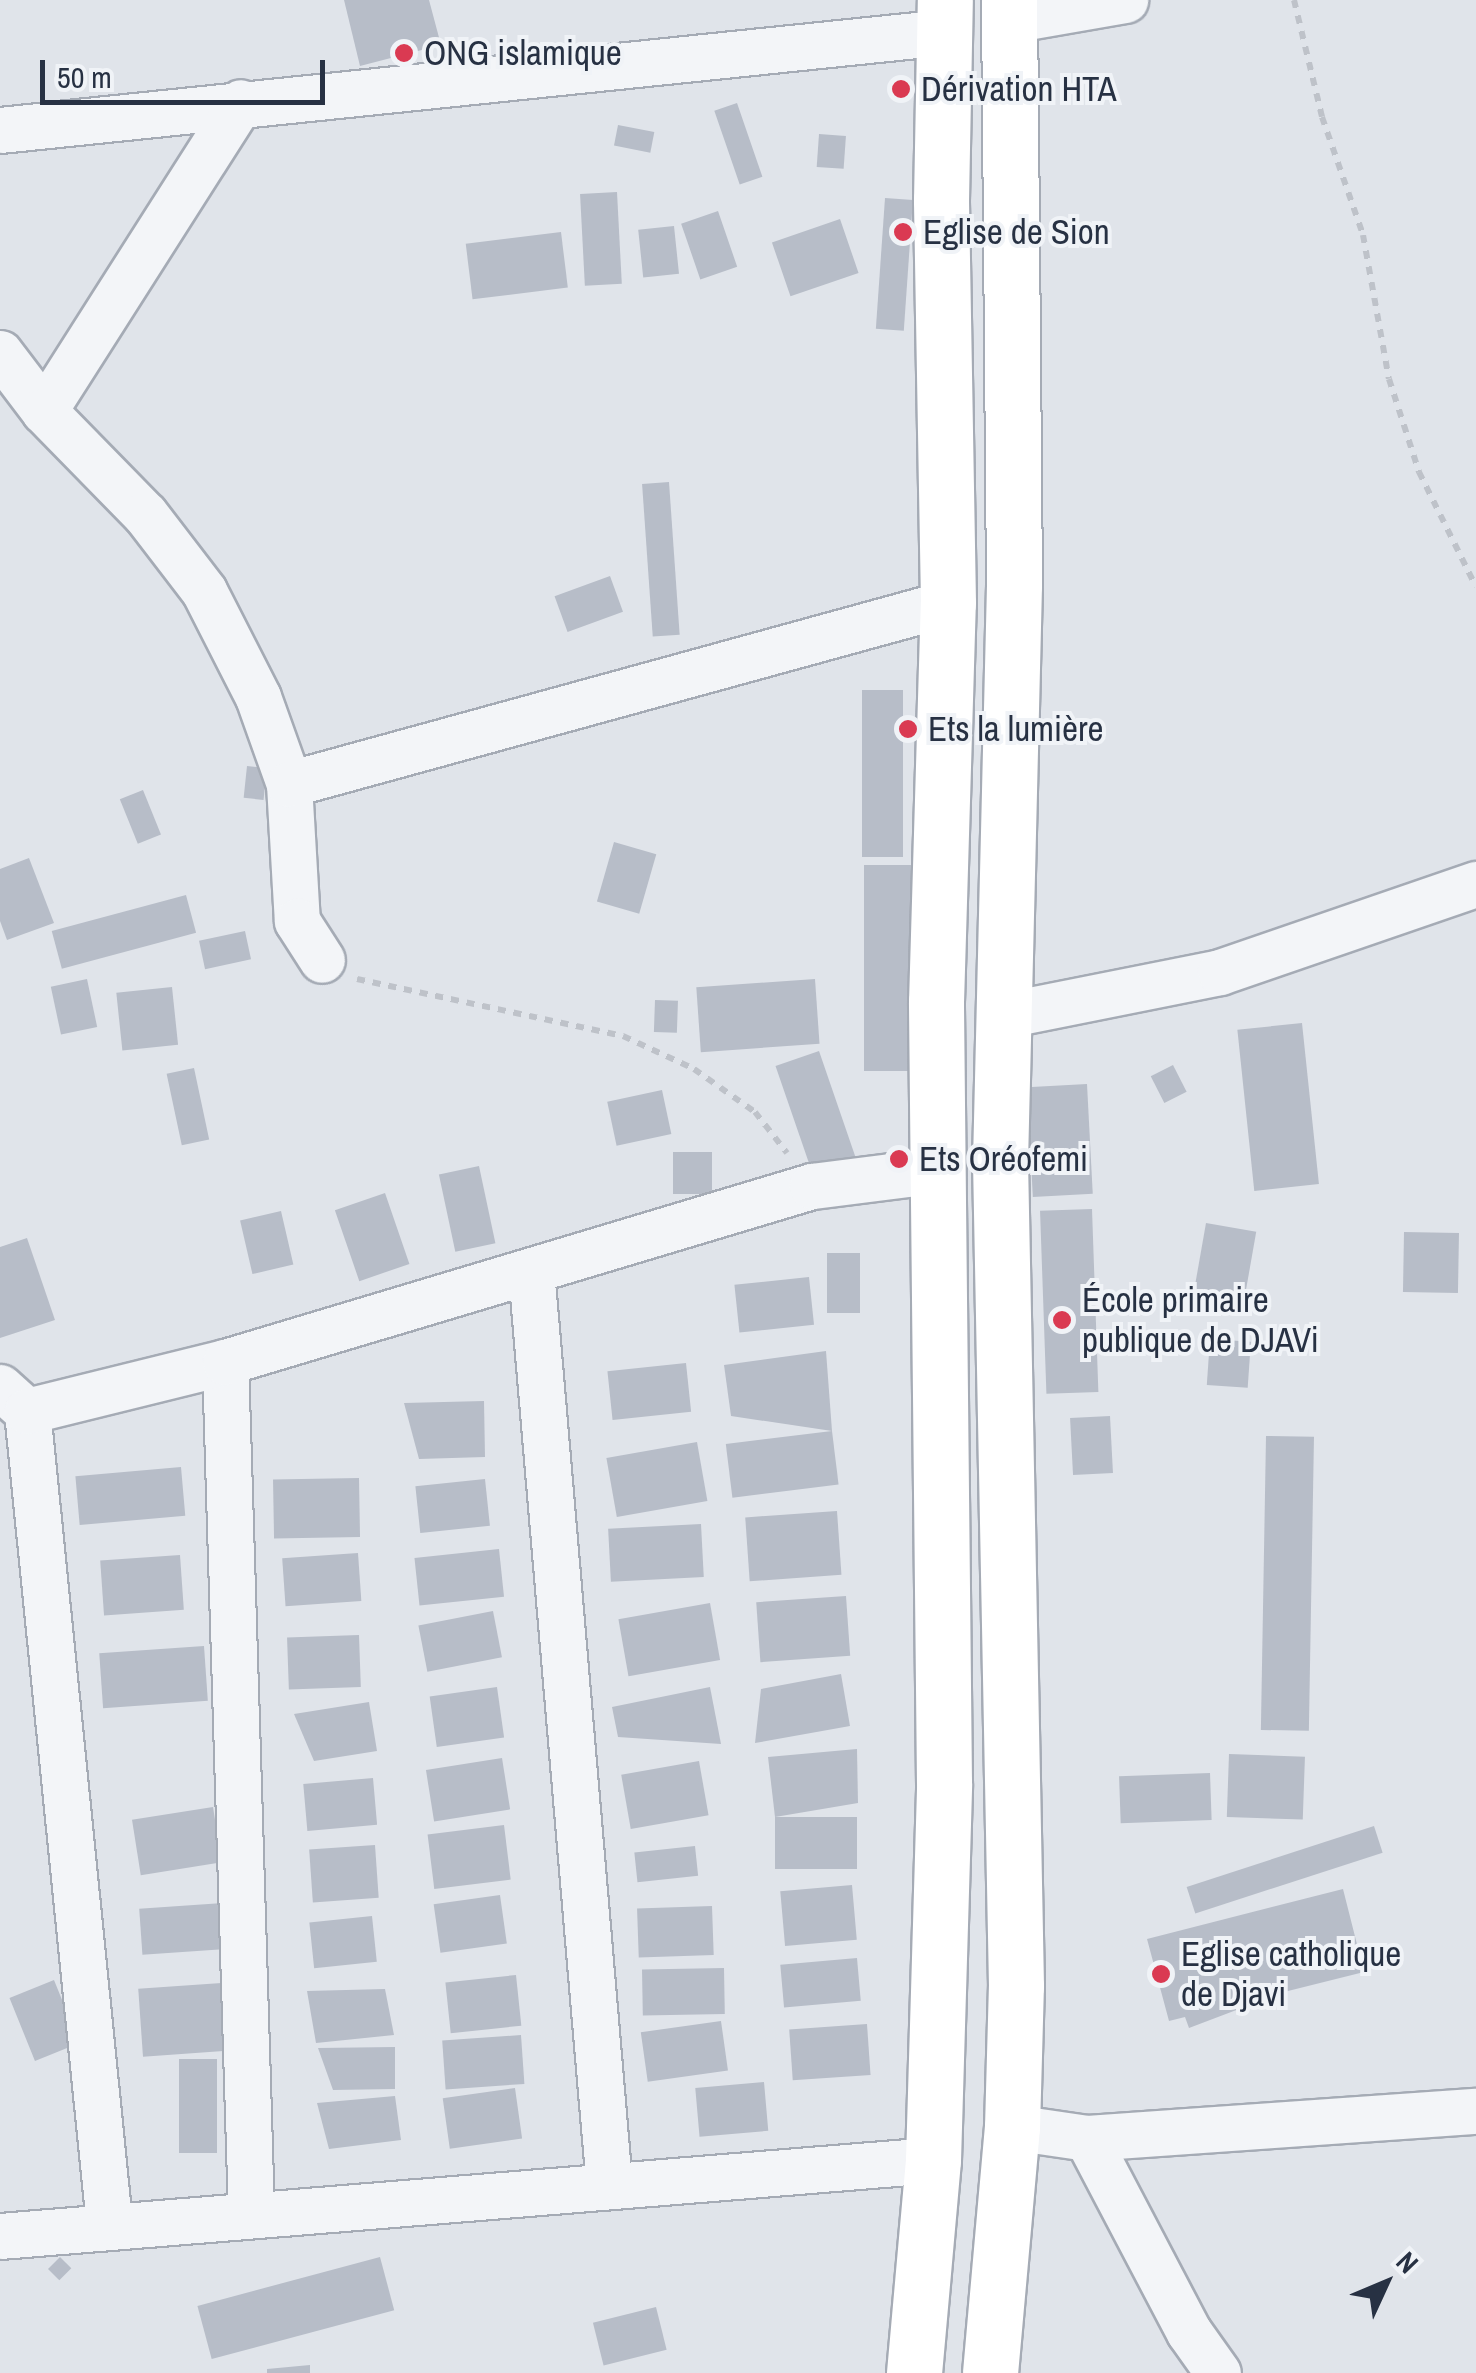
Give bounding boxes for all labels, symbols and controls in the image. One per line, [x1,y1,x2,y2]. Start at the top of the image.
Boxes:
place label: ONG islamique [424,32,622,74]
scale bar [45,40,330,102]
marker: ONG islamique [393,42,415,64]
text: 50 m [57,57,112,97]
place label: Dérivation HTA [921,68,1117,110]
marker: Dérivation HTA [890,78,912,100]
place label: Eglise de Sion [923,211,1110,253]
marker: Eglise de Sion [892,221,914,243]
place label: Ets la lumière [928,708,1103,750]
marker: Ets la lumière [897,718,919,740]
place label: Ets Oréofemi [919,1138,1088,1180]
marker: Ets Oréofemi [888,1148,910,1170]
place label: École primaire publique de DJAVi [1082,1279,1319,1361]
marker: École primaire publique de DJAVi [1051,1309,1073,1331]
place label: Eglise catholique de Djavi [1181,1933,1401,2015]
marker: Eglise catholique de Djavi [1150,1963,1172,1985]
north arrow [1336,2233,1436,2333]
text: N [1388,2243,1427,2281]

